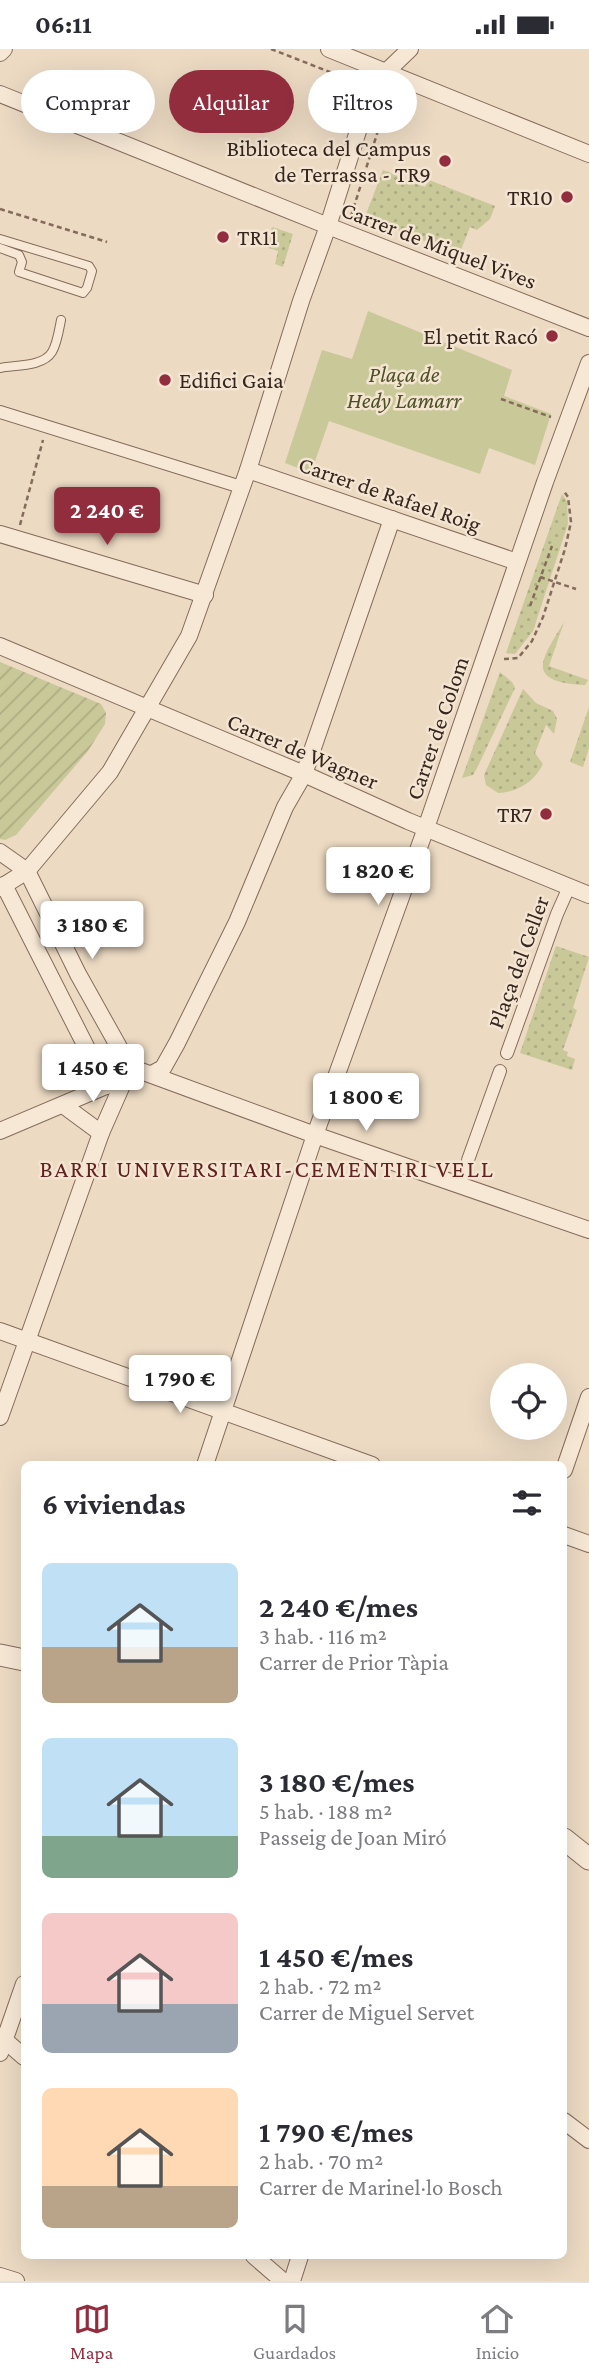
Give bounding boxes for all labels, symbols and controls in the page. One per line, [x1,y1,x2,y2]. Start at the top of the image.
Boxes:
text: 06:11 [35,10,92,39]
chip: Comprar [21,70,155,133]
chip: Alquilar [169,70,294,133]
chip: Filtros [308,70,417,133]
place label: Biblioteca del Campus de Terrassa - TR9 [227,135,431,187]
marker: Biblioteca del Campus de Terrassa - TR9 [437,153,453,169]
place label: TR10 [507,184,553,210]
marker: TR10 [559,189,575,205]
street label: Carrer de Miquel Vives [338,196,540,294]
place label: TR11 [237,224,278,250]
marker: TR11 [215,229,231,245]
place label: El petit Racó [423,323,538,349]
marker: El petit Racó [544,328,560,344]
park label: Plaça de Hedy Lamarr [347,361,462,413]
place label: Edifici Gaia [179,367,284,393]
marker: Edifici Gaia [157,372,173,388]
street label: Carrer de Rafael Roig [295,451,485,537]
pin: 2 240 € [42,487,172,547]
text: 2 240 € [70,497,144,523]
street label: Carrer de Colom [400,653,474,803]
street label: Carrer de Wagner [224,707,382,795]
place label: TR7 [497,801,532,827]
marker: TR7 [538,806,554,822]
pin: 1 820 € [313,847,443,907]
text: 1 820 € [342,857,414,883]
street label: Plaça del Celler [482,892,554,1032]
pin: 3 180 € [27,901,157,961]
text: 3 180 € [56,911,128,937]
pin: 1 450 € [28,1045,158,1104]
text: 1 450 € [58,1054,128,1080]
pin: 1 800 € [301,1073,431,1133]
text: 1 800 € [329,1083,403,1109]
district label: BARRI UNIVERSITARI-CEMENTIRI VELL [39,1155,495,1182]
pin: 1 790 € [115,1355,245,1415]
map controls [490,1363,567,1440]
button: locate [490,1363,567,1440]
text: 1 790 € [145,1365,215,1391]
icon: filters [508,1484,546,1522]
text: 6 viviendas [42,1487,186,1520]
text: 2 240 €/mes [259,1590,418,1623]
icon: home [98,1591,182,1675]
text: 3 hab. · 116 m² [259,1623,387,1649]
text: Carrer de Prior Tàpia [259,1649,449,1675]
text: 3 180 €/mes [259,1765,415,1798]
icon: home [98,1766,182,1850]
text: 5 hab. · 188 m² [259,1798,392,1824]
text: Passeig de Joan Miró [259,1824,447,1850]
text: 1 450 €/mes [259,1940,413,1973]
icon: home [98,1941,182,2025]
text: 2 hab. · 72 m² [259,1973,382,1999]
text: Carrer de Miguel Servet [259,1999,474,2025]
text: 1 790 €/mes [259,2115,413,2148]
icon: home [98,2116,182,2200]
text: 2 hab. · 70 m² [259,2148,383,2174]
text: Carrer de Marinel·lo Bosch [259,2174,503,2200]
tab: Mapa [70,2300,113,2363]
tab: Guardados [253,2300,336,2363]
tab: Inicio [476,2300,519,2363]

